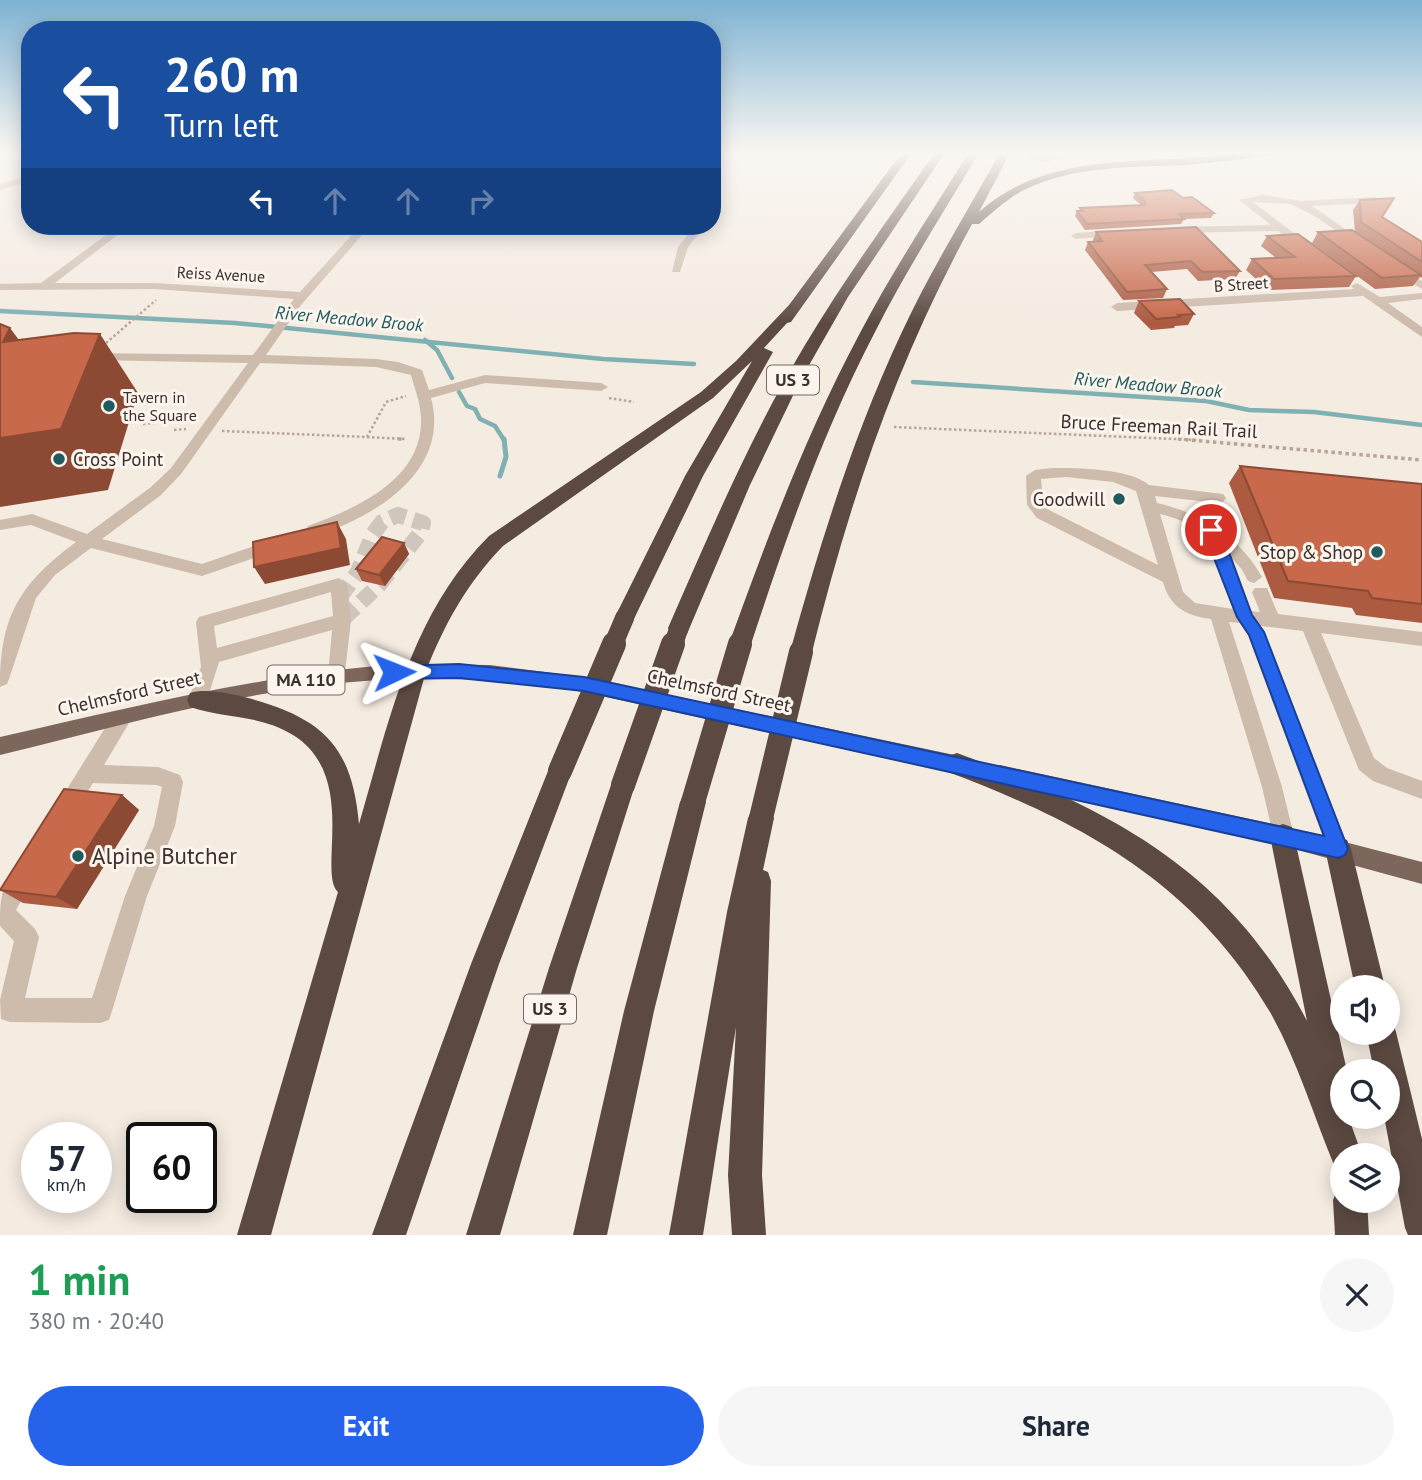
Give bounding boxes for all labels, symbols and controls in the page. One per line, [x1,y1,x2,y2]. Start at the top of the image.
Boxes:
text: 260 m [164,42,299,106]
icon: left [49,49,140,140]
text: Turn left [164,104,279,146]
icon: left [243,182,281,220]
icon: ahead [316,182,354,220]
icon: ahead [389,182,427,220]
icon: right [462,182,500,220]
street label: Reiss Avenue [176,262,266,286]
street label: B Street [1213,272,1269,296]
water label: River Meadow Brook [274,301,425,337]
road number: US 3 [767,366,819,394]
water label: River Meadow Brook [1073,367,1224,403]
place label: Tavern in the Square [123,387,197,425]
marker: Tavern in the Square [101,398,117,414]
street label: Bruce Freeman Rail Trail [1060,409,1258,443]
place label: Cross Point [73,447,164,471]
marker: Cross Point [51,451,67,467]
place label: Goodwill [1033,487,1105,511]
marker: Goodwill [1111,491,1127,507]
pin [1181,500,1241,560]
icon: arrive [1192,511,1230,549]
place label: Stop & Shop [1260,540,1363,564]
marker: Stop & Shop [1369,544,1385,560]
position arrow [357,635,431,709]
street label: Chelmsford Street [645,663,794,717]
street label: Chelmsford Street [55,665,203,721]
road number: MA 110 [268,666,344,694]
place label: Alpine Butcher [92,841,237,870]
marker: Alpine Butcher [70,848,86,864]
map controls [1330,975,1400,1213]
button: sound [1330,975,1400,1045]
road number: US 3 [524,994,576,1024]
button: search [1330,1059,1400,1129]
speed limit sign: 60 [126,1122,217,1213]
text: 57 [47,1135,86,1181]
button: layers [1330,1143,1400,1213]
text: km/h [47,1173,86,1196]
text: 1 min [28,1252,130,1307]
button: close [1320,1258,1394,1332]
text: 380 m · 20:40 [28,1306,164,1335]
button: Exit [28,1386,704,1466]
button: Share [718,1386,1394,1466]

